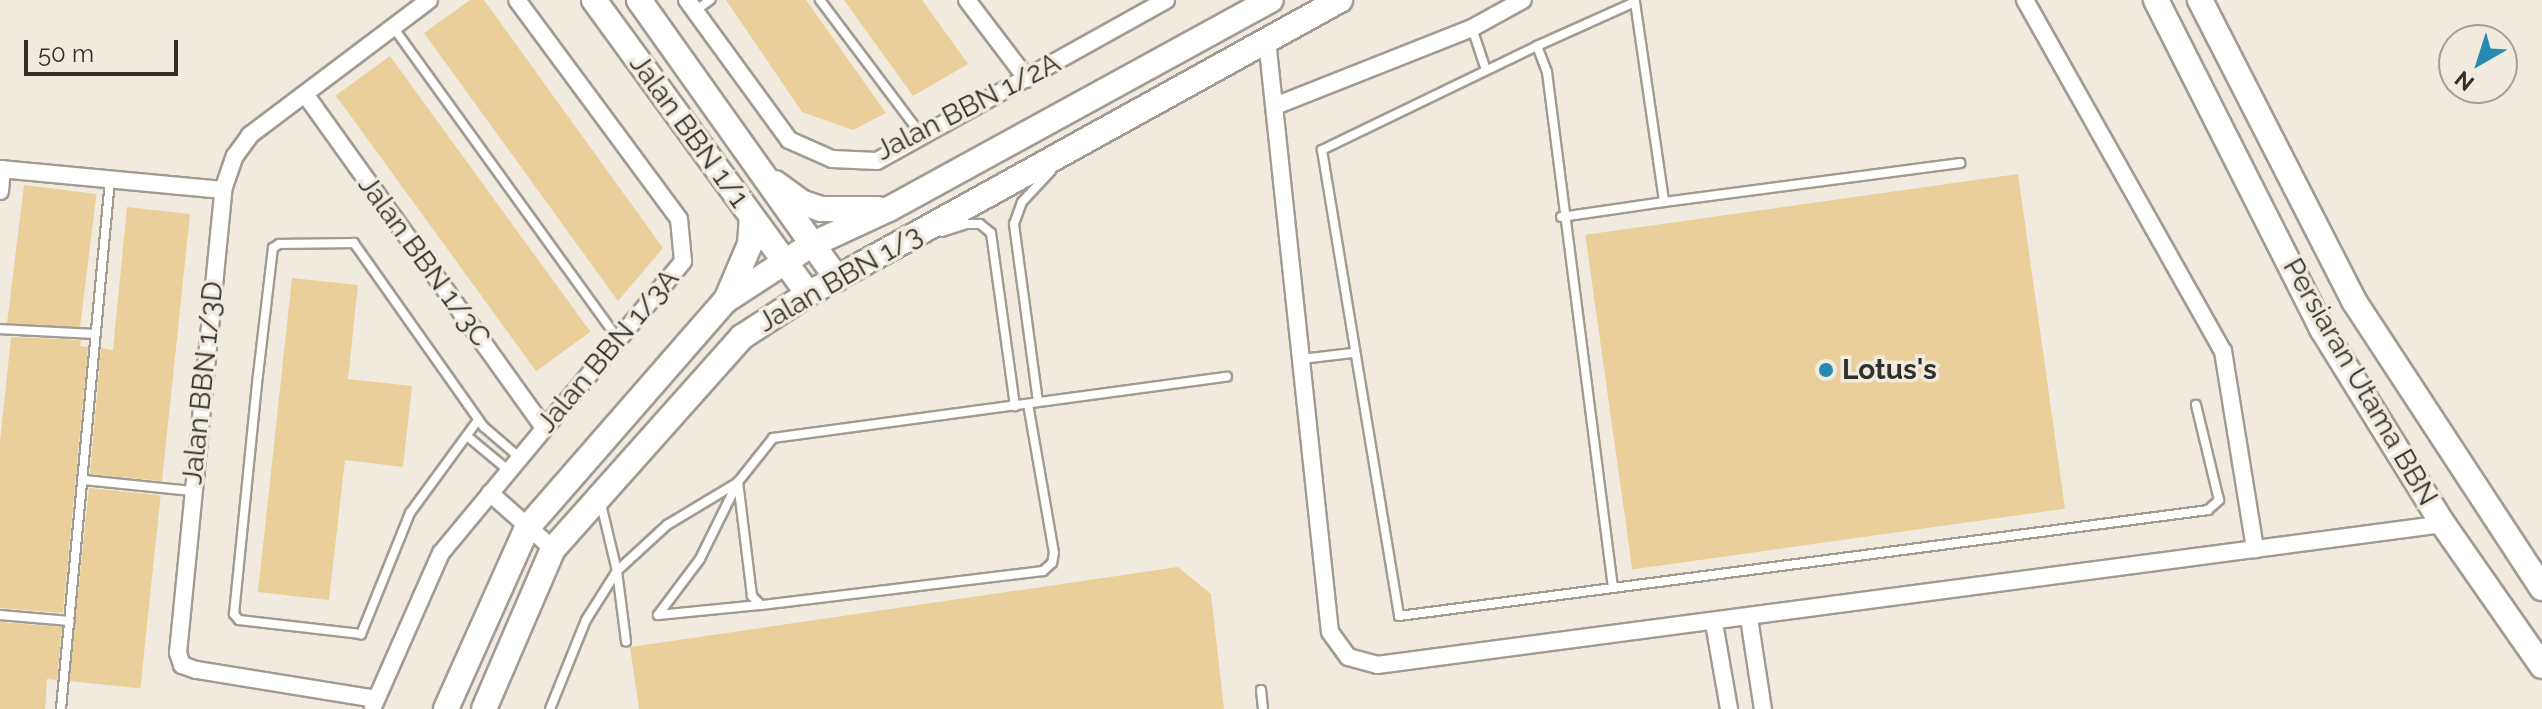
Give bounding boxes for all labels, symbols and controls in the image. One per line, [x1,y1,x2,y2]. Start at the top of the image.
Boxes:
scale bar [28,24,182,74]
north arrow [2438,24,2518,104]
text: 50 m [38,39,94,68]
street label: Jalan BBN 1/2A [870,46,1066,168]
street label: Jalan BBN 1/1 [622,48,756,214]
text: N [2449,66,2479,96]
street label: Jalan BBN 1/3C [351,169,497,353]
street label: Jalan BBN 1/3 [752,218,928,340]
street label: Persiaran Utama BBN [2276,253,2444,511]
street label: Jalan BBN 1/3A [530,262,686,440]
street label: Jalan BBN 1/3D [176,280,230,486]
place label: Lotus's [1842,353,1937,387]
marker: Lotus's [1817,361,1835,379]

